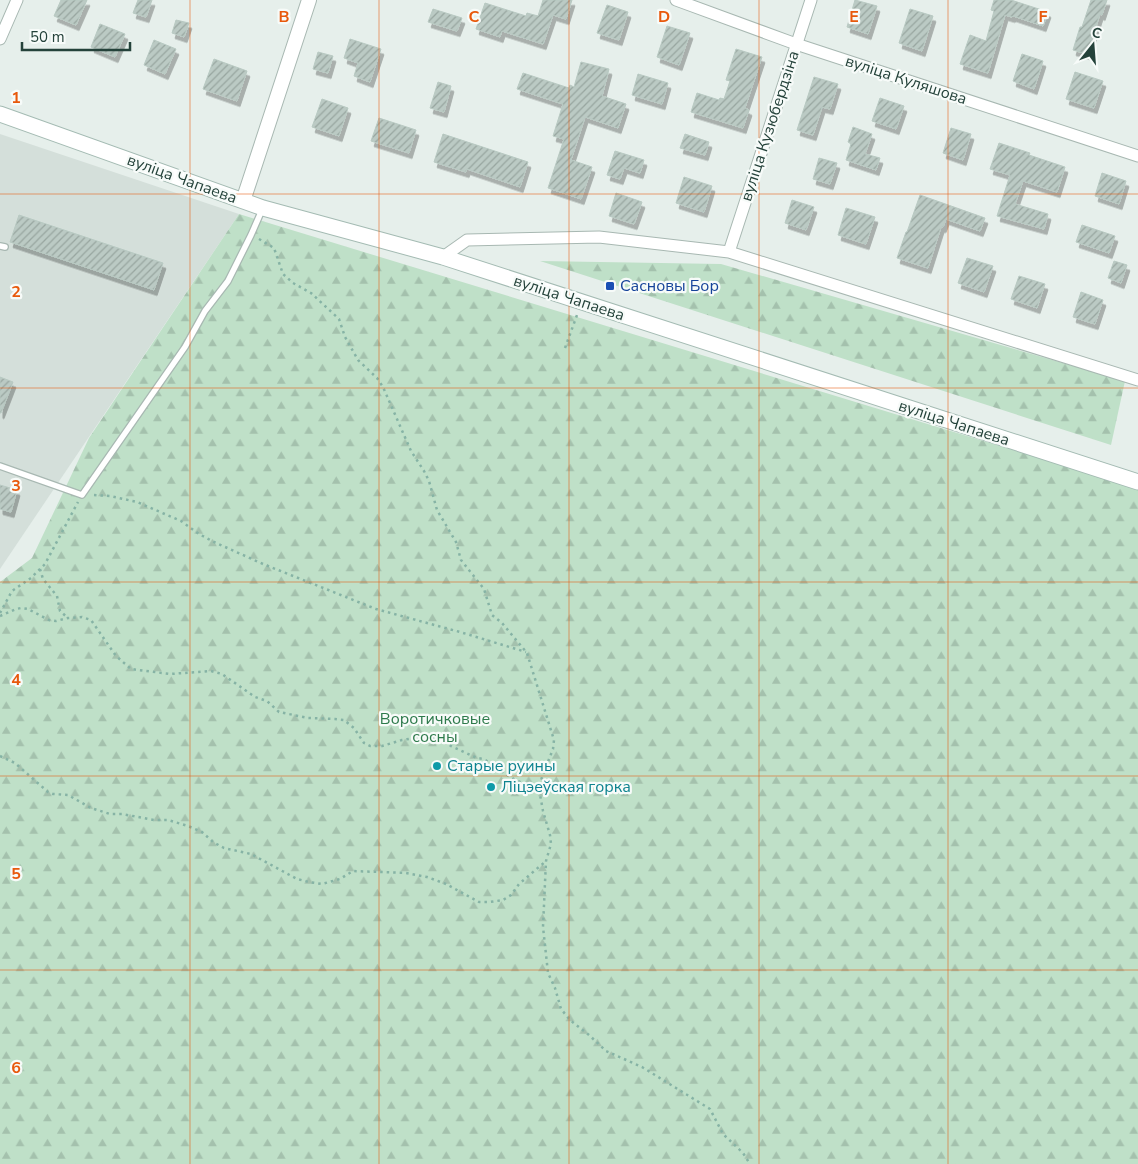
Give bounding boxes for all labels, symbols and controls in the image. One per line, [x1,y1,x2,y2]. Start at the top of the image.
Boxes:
text: B [278,6,290,28]
text: C [469,6,480,28]
text: D [658,6,670,28]
text: E [849,6,859,28]
text: F [1039,6,1048,28]
scale bar [22,20,130,52]
north arrow [1068,20,1118,70]
text: С [1089,23,1104,44]
text: 50 m [30,27,65,47]
street label: вуліца Кузюбердзіна [735,48,805,204]
street label: вуліца Куляшова [842,50,970,110]
text: 1 [11,87,21,109]
street label: вуліца Чапаева [124,149,240,209]
street label: вуліца Чапаева [511,270,627,326]
place label: Сасновы Бор [620,275,719,297]
marker: Сасновы Бор [604,280,616,292]
text: 2 [11,281,21,303]
street label: вуліца Чапаева [896,395,1012,451]
text: 3 [11,475,21,497]
text: 4 [11,669,21,691]
park label: Воротичковые сосны [380,708,490,748]
place label: Старые руины [447,755,556,777]
marker: Старые руины [431,760,443,772]
place label: Ліцэеўская горка [501,776,631,798]
marker: Ліцэеўская горка [485,781,497,793]
text: 5 [11,863,21,885]
text: 6 [11,1057,21,1079]

